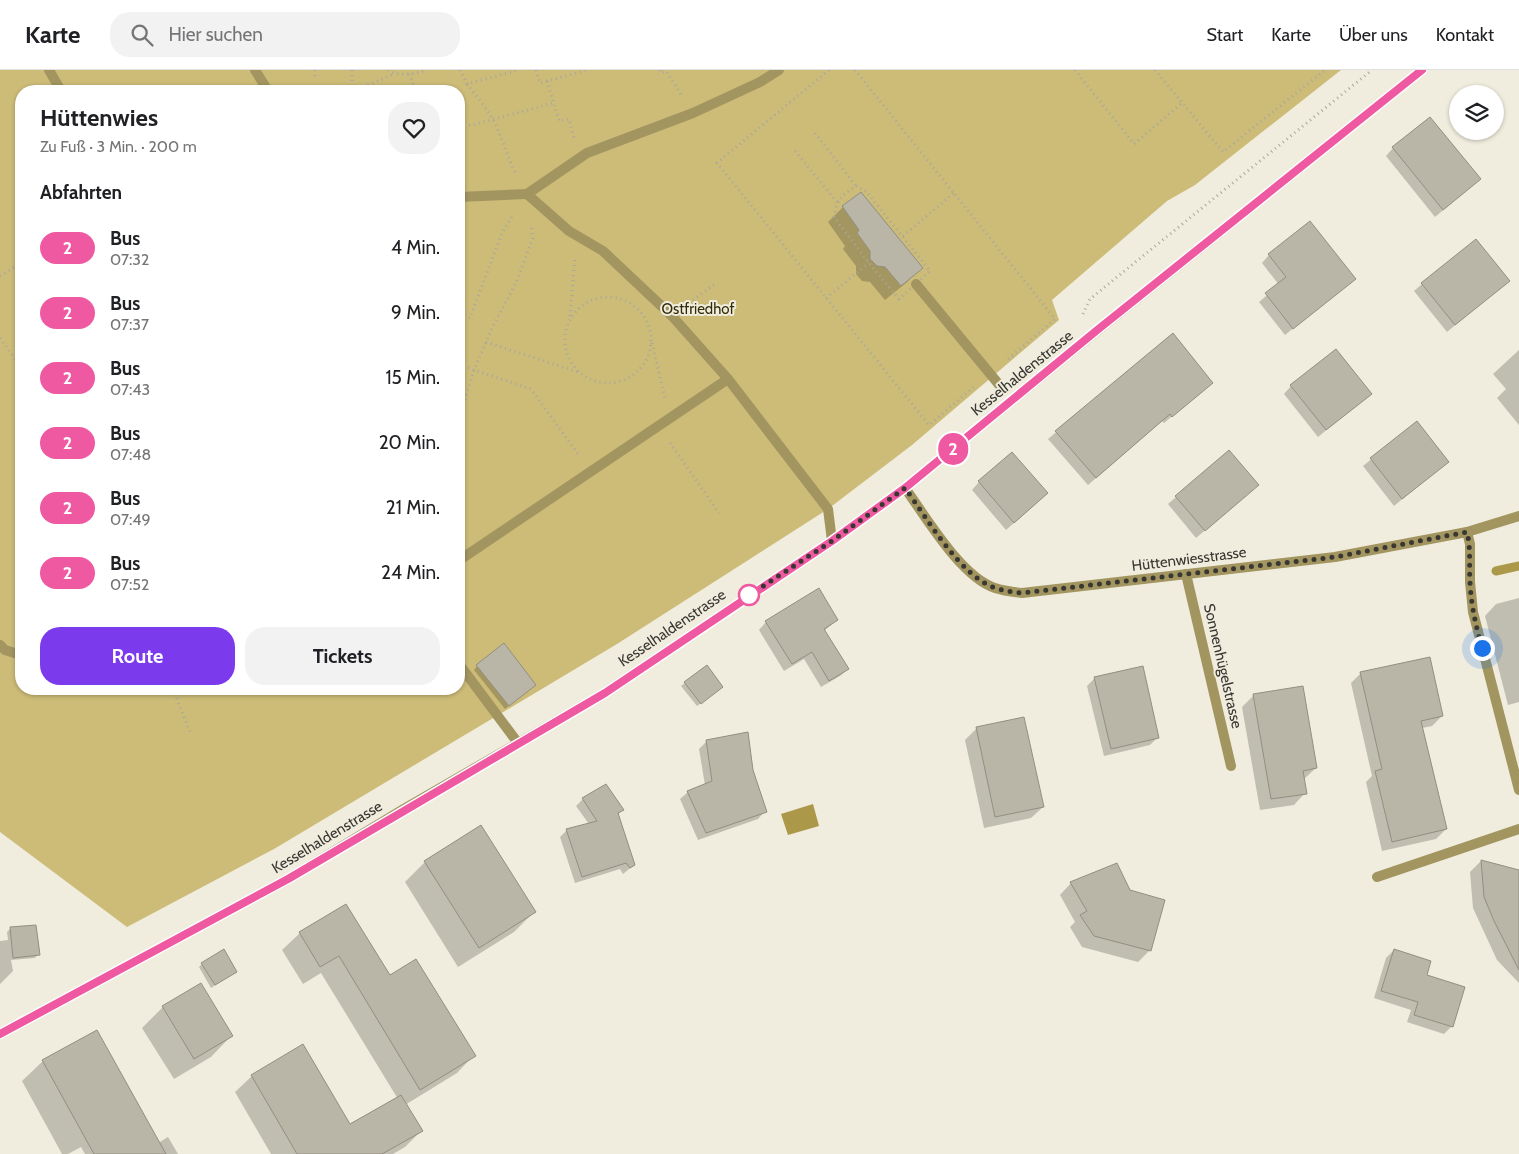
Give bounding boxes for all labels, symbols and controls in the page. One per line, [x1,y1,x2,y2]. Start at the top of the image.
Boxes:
search box [110,12,460,57]
text: Karte [25,20,80,49]
icon: search [128,21,156,49]
text: Hier suchen [168,23,263,46]
text: Start [1207,24,1243,46]
text: Karte [1271,24,1311,46]
text: Über uns [1339,24,1408,46]
text: Kontakt [1436,24,1494,46]
map controls [1449,85,1504,140]
button: layers [1449,85,1504,140]
button: heart [388,102,440,154]
text: Hüttenwies [40,103,158,132]
text: Zu Fuß · 3 Min. · 200 m [40,137,197,156]
text: Abfahrten [40,181,122,204]
text: Bus [110,227,140,250]
text: 4 Min. [391,236,440,259]
text: 2 [63,237,72,259]
text: 07:32 [110,250,149,269]
text: Bus [110,292,140,315]
park label: Ostfriedhof [662,300,734,318]
text: 9 Min. [391,301,440,324]
text: 2 [63,302,72,324]
text: 07:37 [110,315,149,334]
street label: Kesselhaldenstrasse [967,326,1077,420]
text: Bus [110,357,140,380]
text: 15 Min. [385,366,440,389]
text: 2 [63,367,72,389]
text: 07:43 [110,380,150,399]
text: Bus [110,422,140,445]
text: 20 Min. [379,431,440,454]
text: 2 [63,432,72,454]
line badge: 2 [937,433,969,465]
text: 2 [948,438,958,460]
text: 07:48 [110,445,151,464]
text: Bus [110,487,140,510]
text: 21 Min. [386,496,440,519]
text: 2 [63,497,72,519]
text: 07:49 [110,510,151,529]
street label: Hüttenwiesstrasse [1131,543,1248,575]
text: Bus [110,552,140,575]
text: 24 Min. [381,561,440,584]
text: 2 [63,562,72,584]
text: 07:52 [110,575,149,594]
unlabelled marker [738,584,760,606]
street label: Kesselhaldenstrasse [615,585,729,671]
street label: Sonnenhügelstrasse [1200,602,1246,731]
button: Route [40,627,235,685]
button: Tickets [245,627,440,685]
your location [1470,636,1495,661]
street label: Kesselhaldenstrasse [268,797,386,877]

